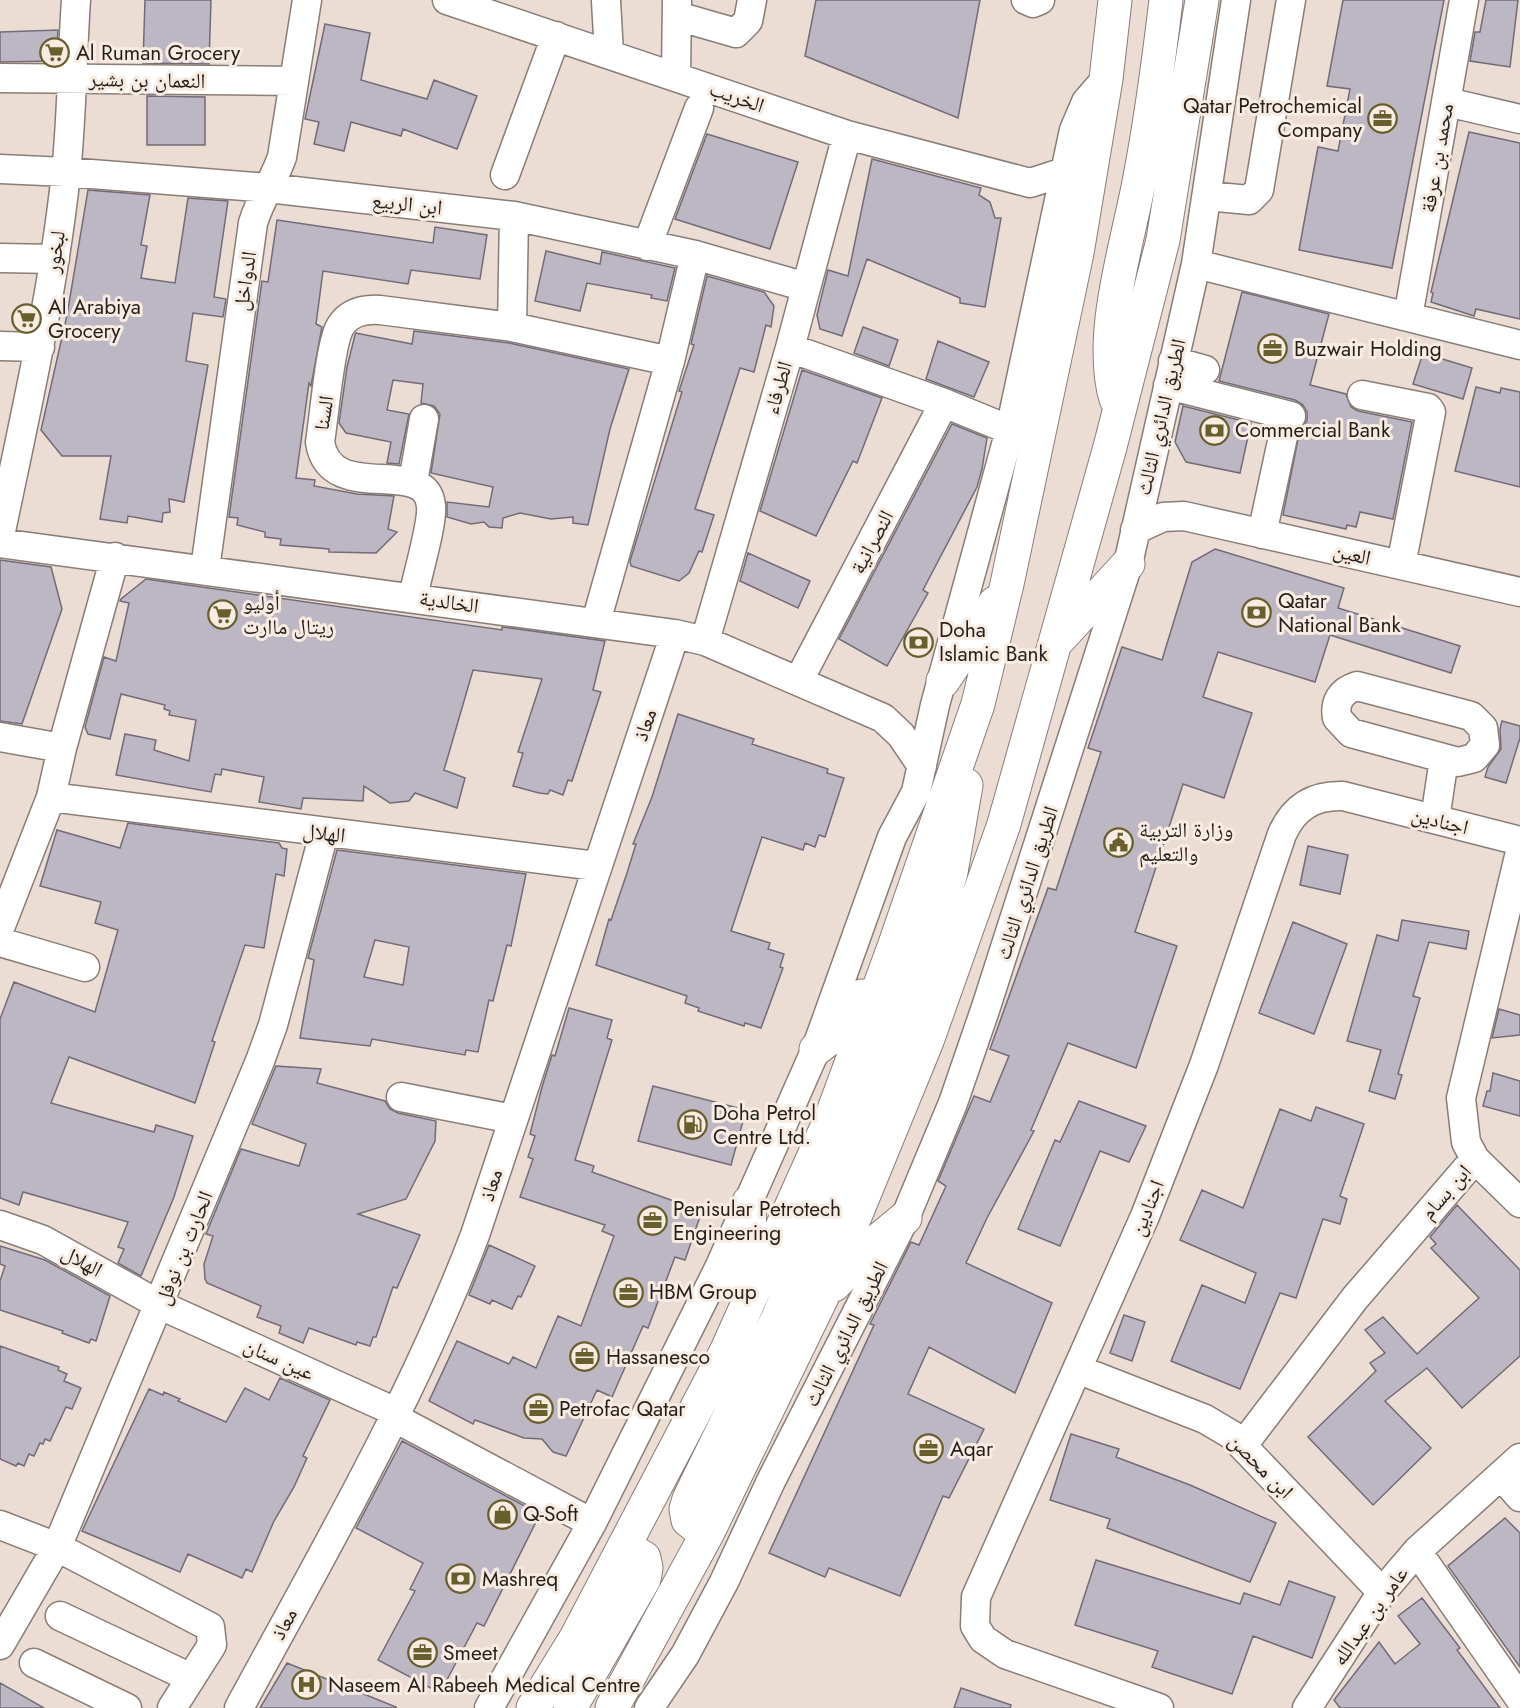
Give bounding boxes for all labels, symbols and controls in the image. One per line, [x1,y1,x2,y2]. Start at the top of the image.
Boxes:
supermarket icon: Al Ruman Grocery [39,37,71,69]
place label: Al Ruman Grocery [76,38,241,68]
street label: النعمان بن بشير [87,64,206,96]
street label: الخريب [706,74,768,120]
place label: Qatar Petrochemical Company [1183,91,1363,145]
street label: محمد بن عرفة [1413,101,1461,215]
office icon: Qatar Petrochemical Company [1367,102,1399,134]
street label: ابن الربيع [370,185,444,223]
street label: لبخور [37,229,73,276]
street label: الدواخل [226,249,264,313]
place label: Al Arabiya Grocery [48,292,141,346]
supermarket icon: Al Arabiya Grocery [11,303,43,335]
office icon: Buzwair Holding [1257,333,1289,365]
place label: Buzwair Holding [1294,334,1442,364]
street label: الطريق الدائري الثالث [1128,336,1195,499]
street label: الطرفاء [756,358,800,418]
street label: السنا [306,393,342,433]
bank icon: Commercial Bank [1198,414,1230,446]
place label: Commercial Bank [1235,415,1391,445]
street label: النصرانية [843,505,901,579]
street label: العين [1330,535,1374,573]
street label: الخالدية [417,583,481,621]
place label: Qatar National Bank [1278,586,1401,640]
place label: أوليو ريتال ماارت [243,588,334,642]
bank icon: Qatar National Bank [1241,597,1273,629]
supermarket icon: أوليو ريتال ماارت [206,599,238,631]
place label: Doha Islamic Bank [939,615,1049,669]
bank icon: Doha Islamic Bank [902,626,934,658]
street label: معاذ [626,705,664,745]
street label: اجنادين [1408,799,1472,843]
street label: الطريق الدائري الثالث [988,802,1067,964]
place label: وزارة التربية والتعليم [1139,815,1233,869]
street label: الهلال [301,816,347,850]
public building icon: وزارة التربية والتعليم [1102,826,1134,858]
place label: Doha Petrol Centre Ltd. [713,1098,816,1152]
fuel station icon: Doha Petrol Centre Ltd. [676,1109,708,1141]
street label: ابن بسام [1413,1158,1479,1226]
street label: معاذ [472,1165,510,1205]
street label: اجنادين [1122,1175,1172,1241]
street label: الحارث بن نوفل [148,1186,220,1310]
place label: Penisular Petrotech Engineering [673,1194,841,1248]
office icon: Penisular Petrotech Engineering [636,1205,668,1237]
street label: الهلال [56,1238,108,1284]
street label: الطريق الدائري الثالث [796,1256,897,1413]
office icon: HBM Group [612,1276,644,1308]
place label: HBM Group [649,1277,757,1307]
street label: عين سنان [239,1330,319,1388]
office icon: Hassanesco [569,1341,601,1373]
place label: Hassanesco [606,1342,710,1372]
office icon: Petrofac Qatar [522,1393,554,1425]
place label: Petrofac Qatar [559,1394,686,1424]
street label: ابن محصن [1222,1427,1300,1505]
office icon: Aqar [913,1433,945,1465]
place label: Aqar [950,1434,994,1464]
shop icon: Q-Soft [486,1498,518,1530]
place label: Q-Soft [523,1499,578,1529]
street label: عامر بن عبدالله [1325,1560,1416,1672]
bank icon: Mashreq [445,1563,477,1595]
place label: Mashreq [482,1564,558,1594]
street label: معاذ [263,1603,305,1645]
office icon: Smeet [406,1637,438,1669]
place label: Smeet [443,1638,498,1668]
hospital icon: Naseem Al Rabeeh Medical Centre [291,1669,323,1701]
place label: Naseem Al Rabeeh Medical Centre [328,1670,641,1700]

